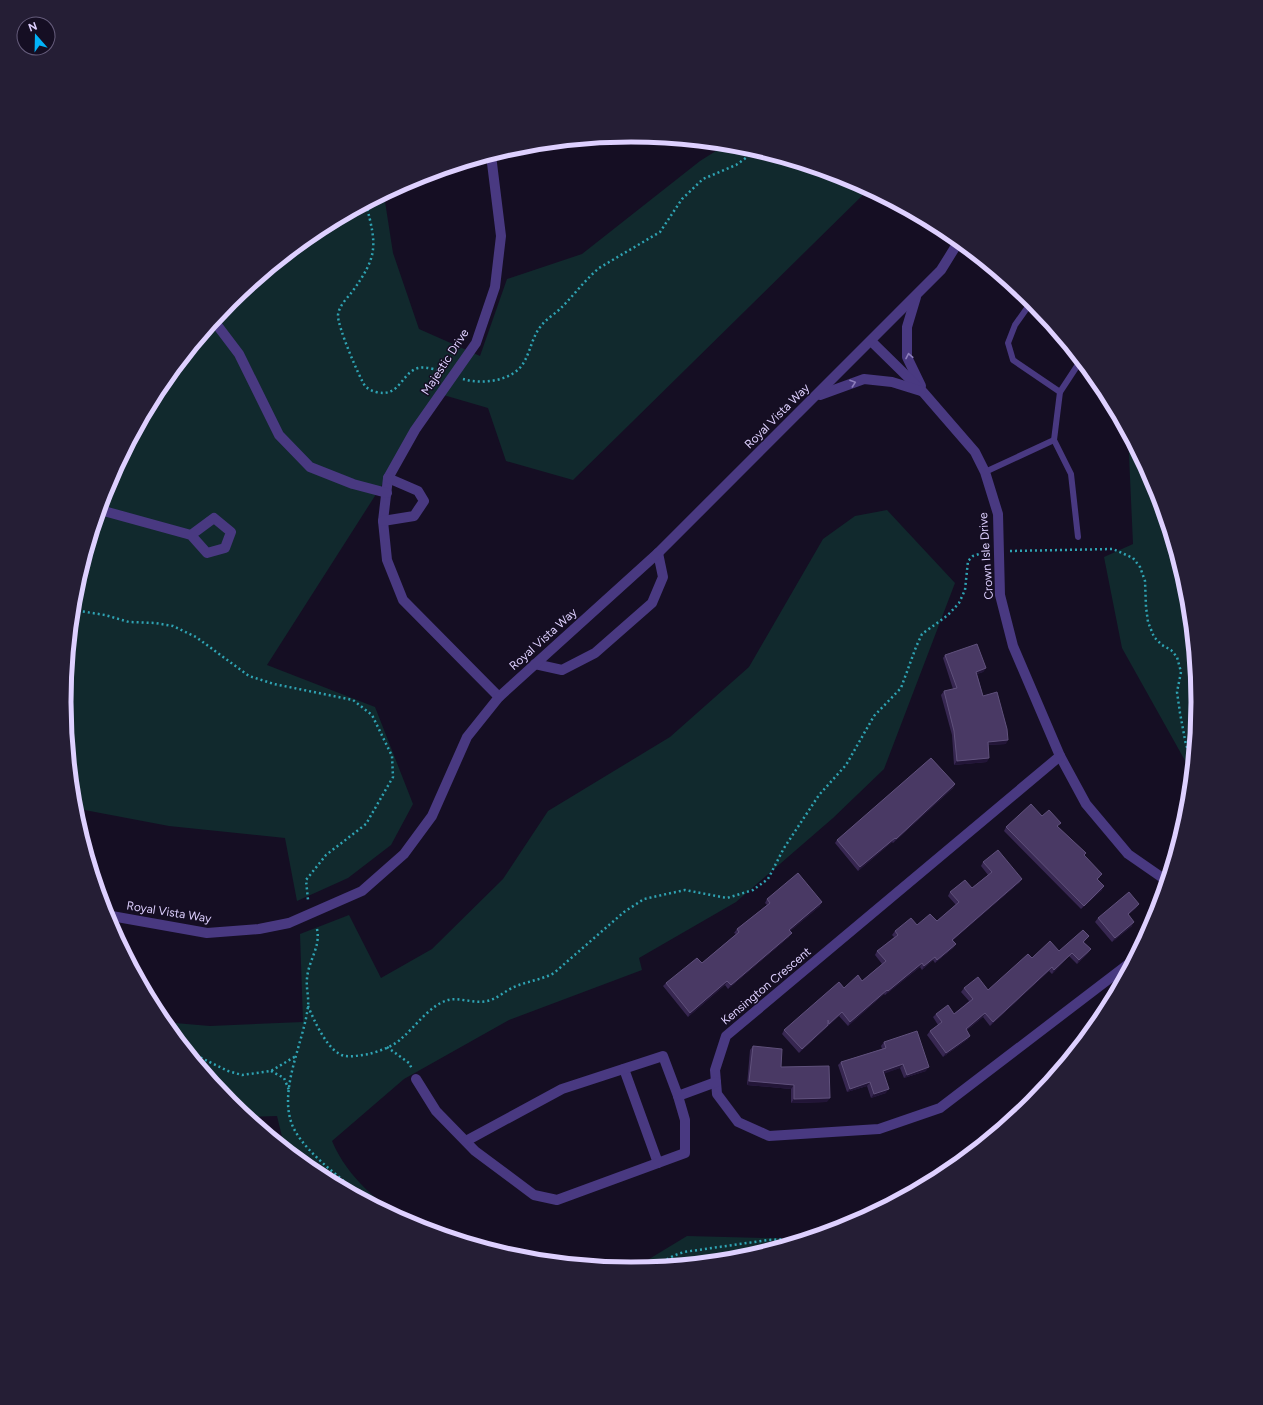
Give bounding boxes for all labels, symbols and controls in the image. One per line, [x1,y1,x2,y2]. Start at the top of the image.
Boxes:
north arrow [16,16,56,56]
text: N [27,20,39,35]
street label: Majestic Drive [418,326,472,398]
one-way arrow [905,352,913,359]
street label: Royal Vista Way [742,380,813,451]
one-way arrow [849,380,856,388]
street label: Crown Isle Drive [976,512,996,600]
street label: Royal Vista Way [506,605,580,673]
street label: Royal Vista Way [125,898,213,926]
street label: Kensington Crescent [718,944,814,1028]

